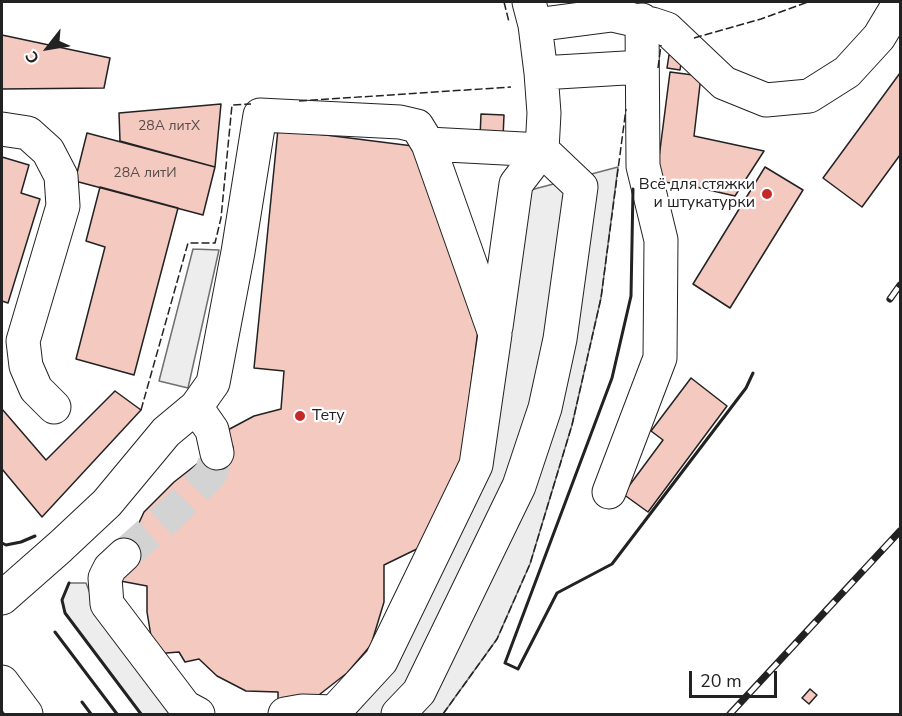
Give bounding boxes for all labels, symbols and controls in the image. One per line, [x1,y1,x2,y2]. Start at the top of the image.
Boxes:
north arrow [18,18,78,78]
text: С [20,47,45,68]
house number: 28А литХ [138,119,200,135]
house number: 28А литИ [113,166,177,182]
place label: Всё для стяжки и штукатурки [639,175,755,213]
marker: Всё для стяжки и штукатурки [760,187,774,201]
place label: Тету [312,406,345,426]
marker: Тету [293,409,307,423]
scale bar [692,659,780,697]
text: 20 m [700,669,742,693]

